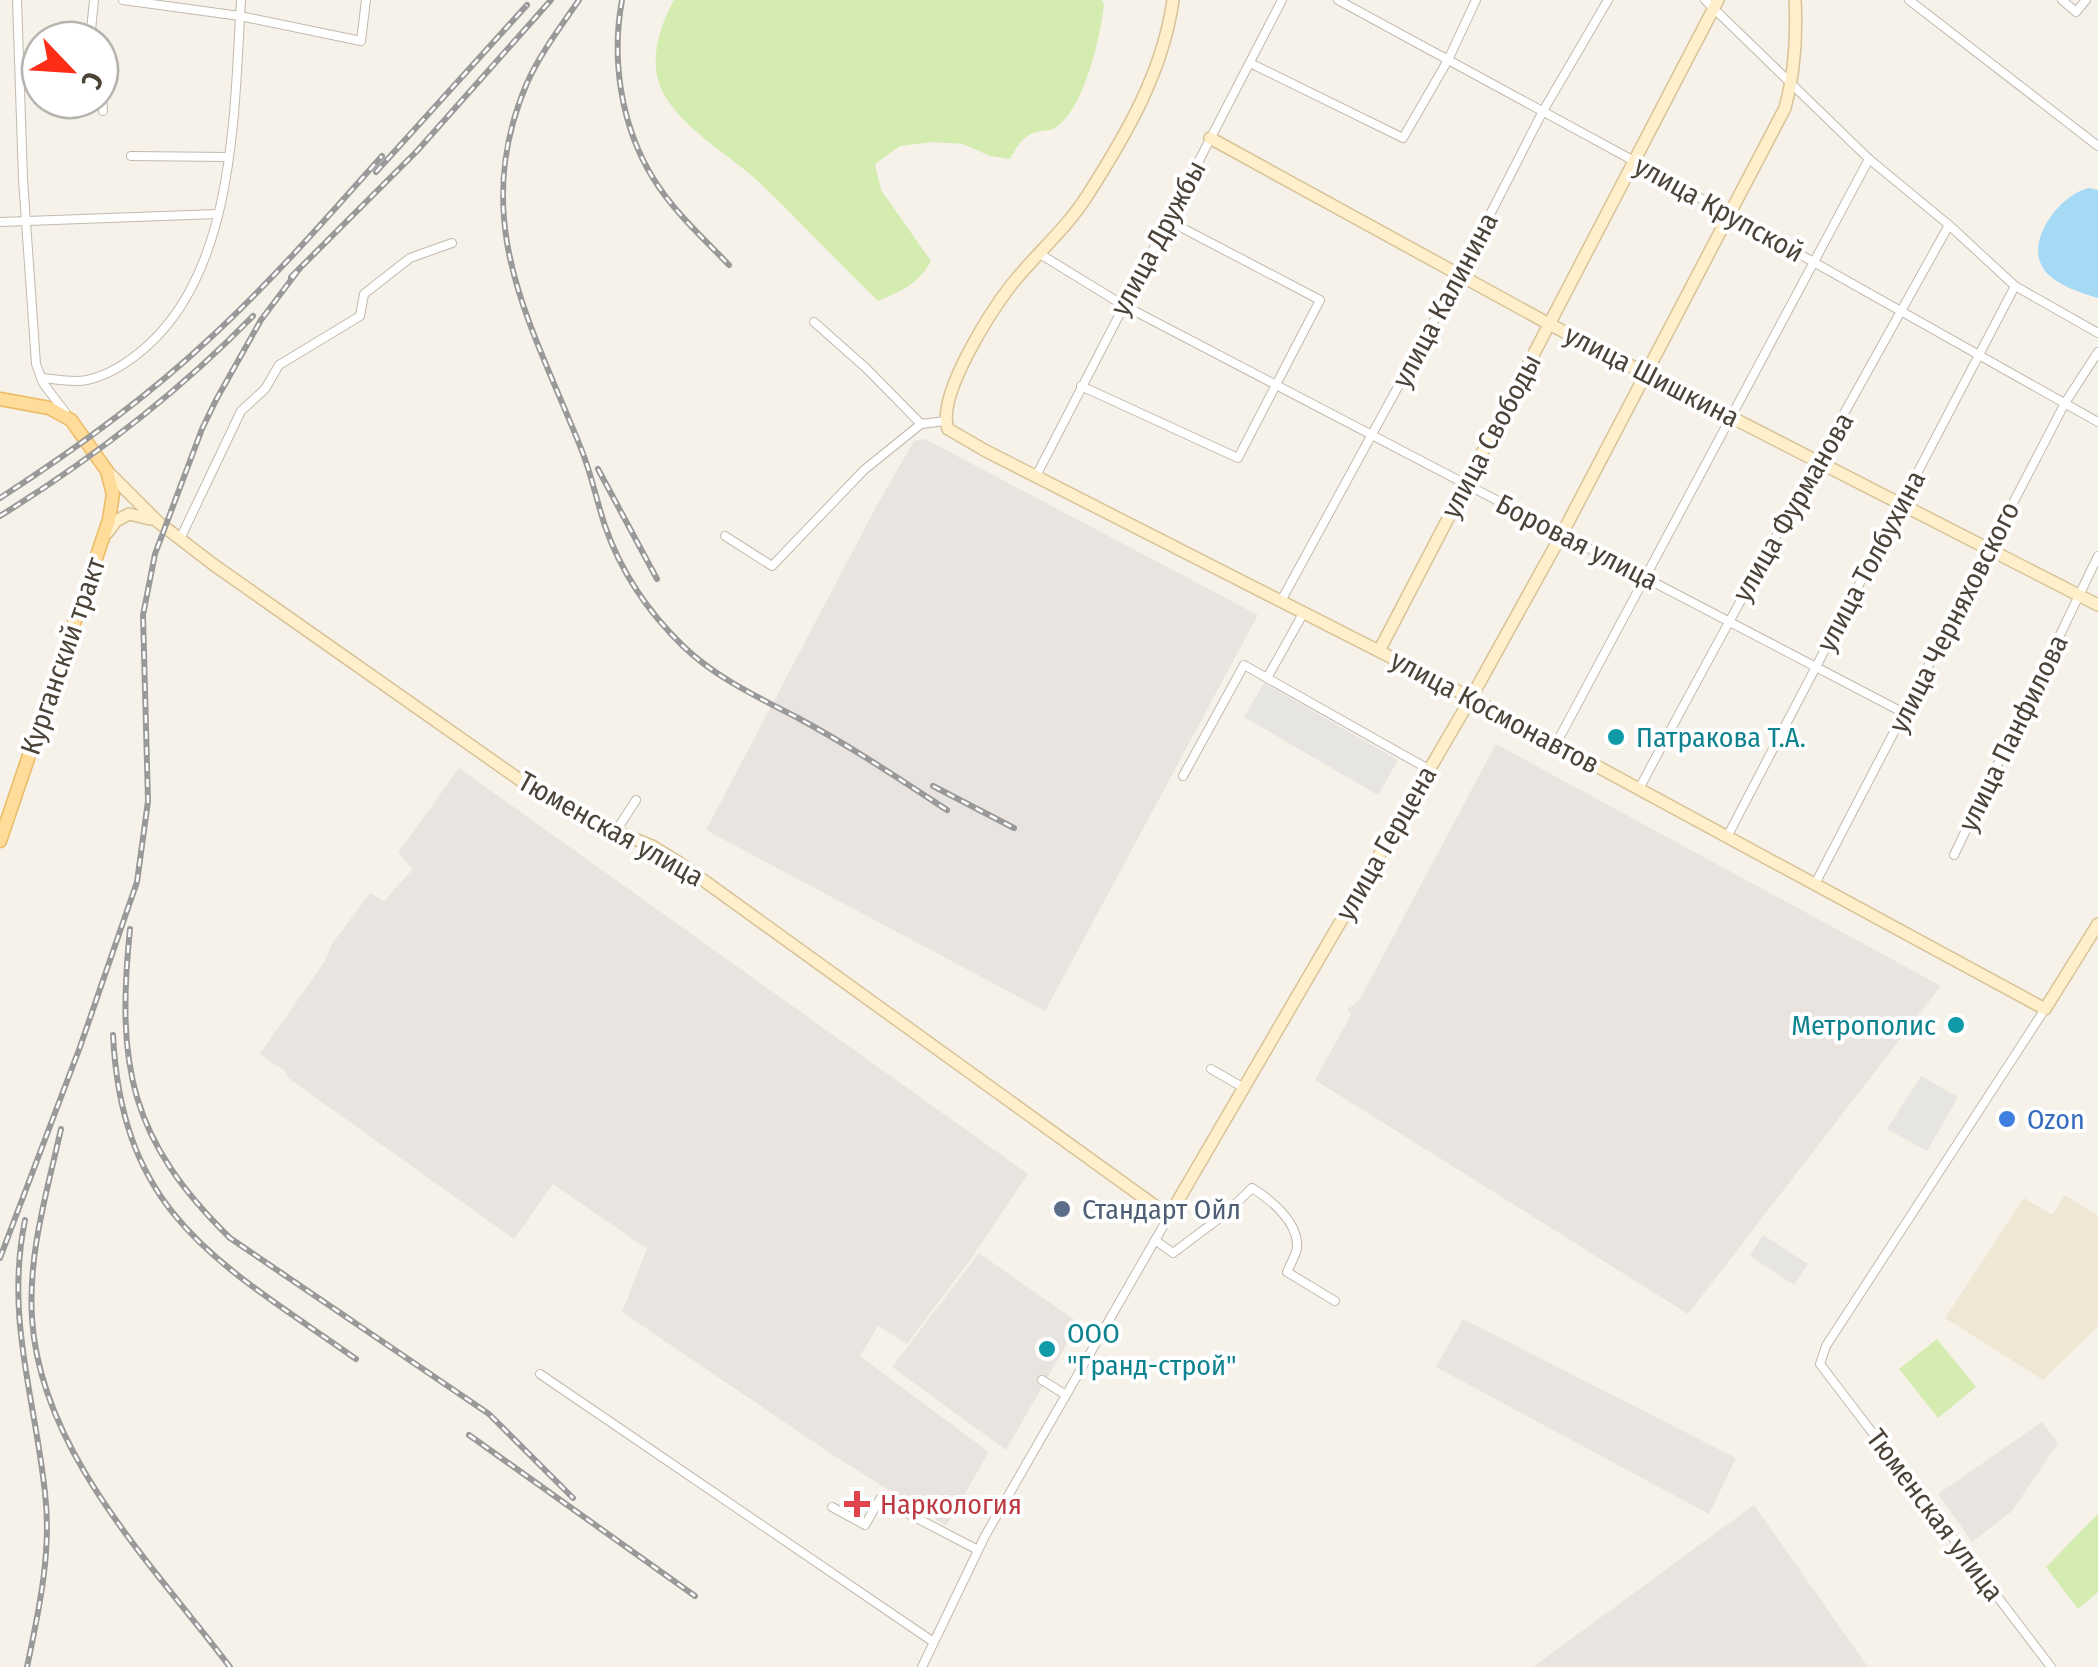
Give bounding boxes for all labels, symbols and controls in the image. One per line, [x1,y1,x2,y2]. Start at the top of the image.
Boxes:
north arrow [20,20,120,120]
text: С [74,67,110,94]
street label: улица Крупской [1629,149,1809,269]
street label: улица Дружбы [1103,155,1213,321]
street label: улица Калинина [1385,207,1505,393]
street label: улица Шишкина [1559,318,1745,434]
street label: улица Свободы [1434,348,1548,524]
street label: улица Фурманова [1726,407,1860,607]
street label: улица Толбухина [1810,465,1932,657]
street label: Боровая улица [1491,487,1663,597]
street label: улица Черняховского [1881,496,2027,738]
street label: Курганский тракт [14,552,112,759]
street label: улица Панфилова [1951,629,2075,837]
street label: улица Космонавтов [1385,643,1605,781]
place label: Патракова Т.А. [1636,721,1806,754]
marker: Патракова Т.А. [1605,726,1627,748]
street label: улица Герцена [1329,760,1443,926]
street label: Тюменская улица [513,764,709,894]
place label: Метрополис [1791,1009,1936,1042]
marker: Метрополис [1945,1014,1967,1036]
place label: Ozon [2027,1103,2085,1136]
marker: Ozon [1996,1108,2018,1130]
place label: Стандарт Ойл [1082,1193,1241,1226]
marker: Стандарт Ойл [1051,1198,1073,1220]
place label: ООО "Гранд-строй" [1067,1317,1237,1382]
marker: ООО "Гранд-строй" [1036,1338,1058,1360]
street label: Тюменская улица [1860,1422,2010,1608]
place label: Наркология [880,1488,1022,1521]
marker: Наркология [844,1491,870,1517]

